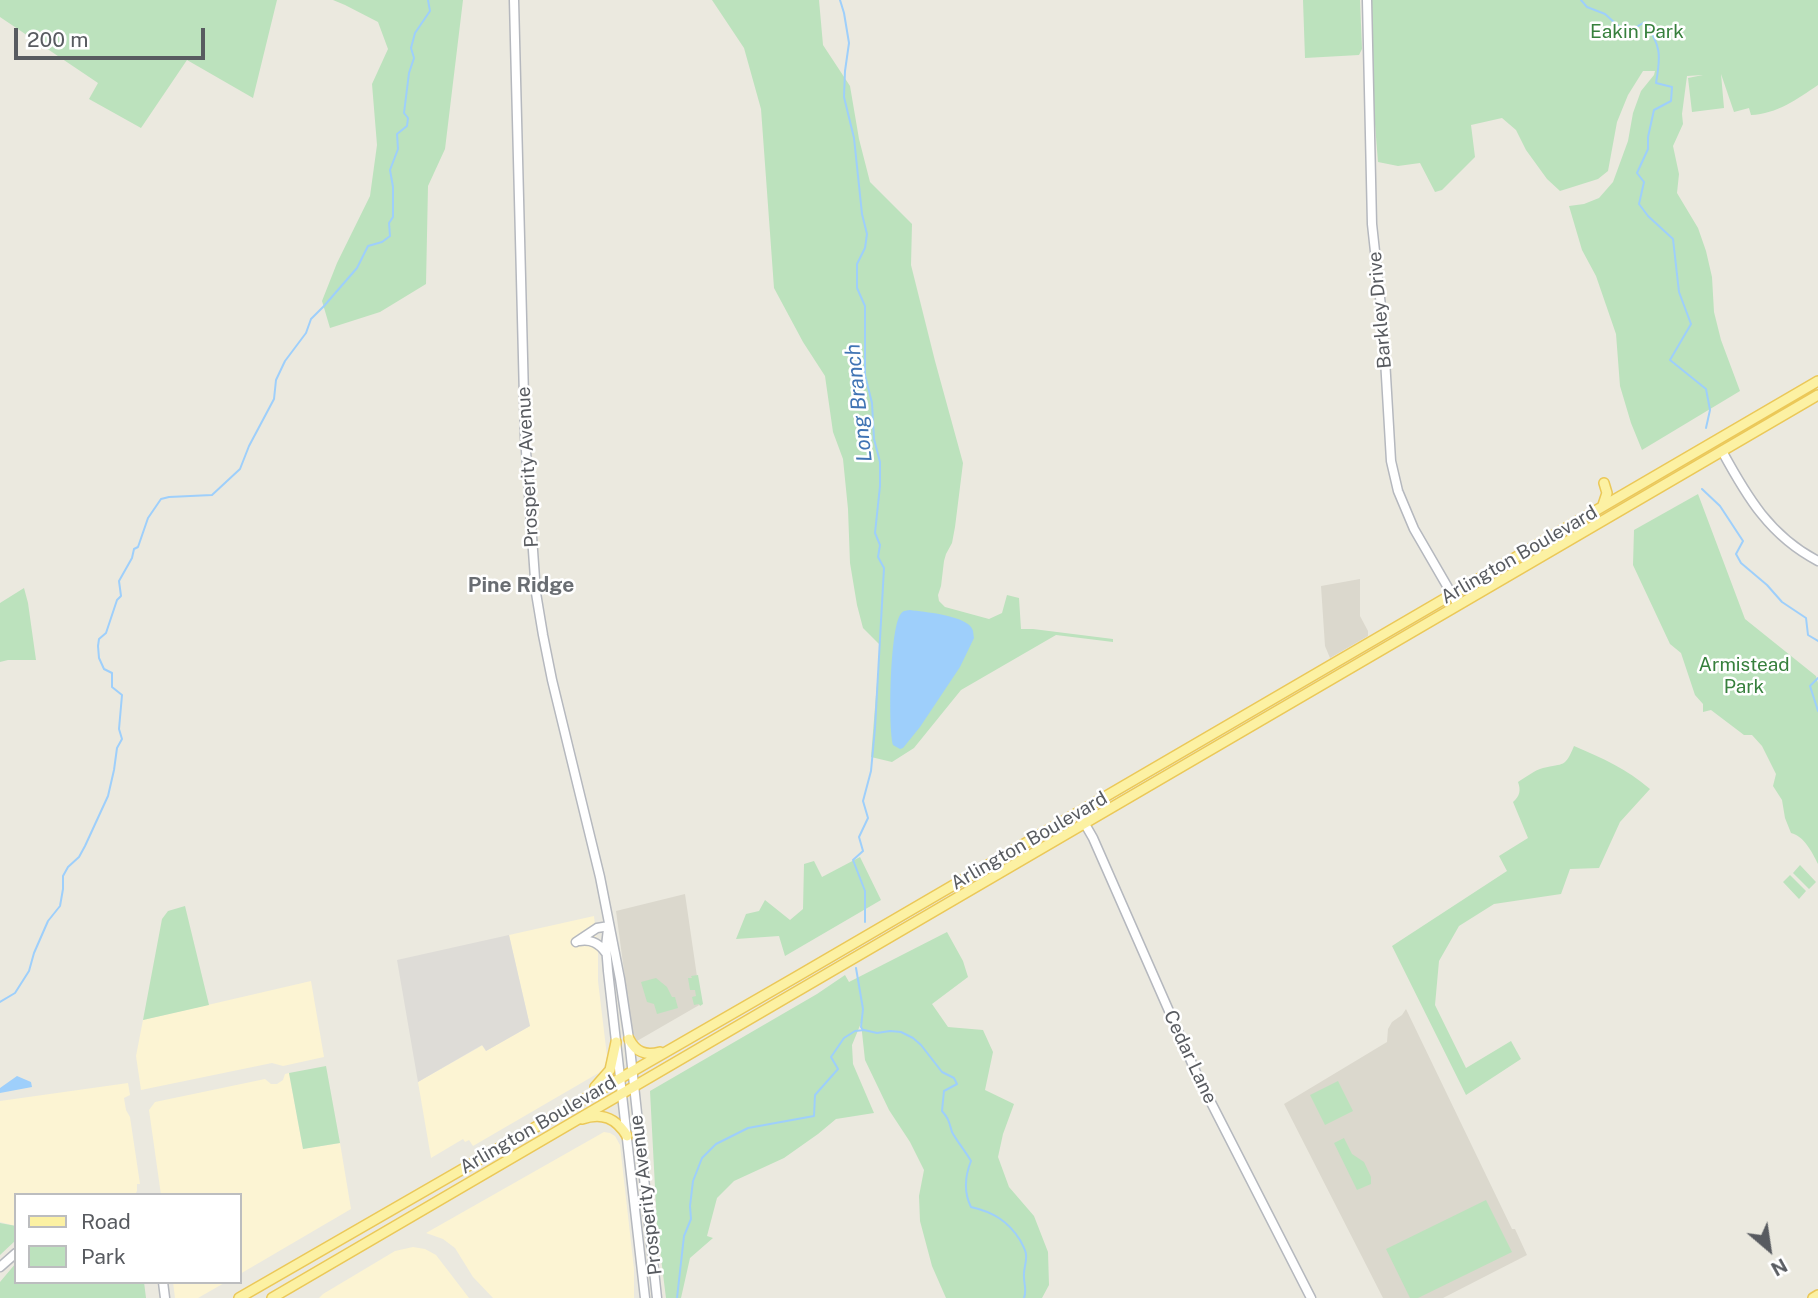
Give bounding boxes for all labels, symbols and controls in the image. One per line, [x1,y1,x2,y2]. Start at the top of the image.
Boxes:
scale bar [18,14,208,58]
park label: Eakin Park [1590,21,1684,43]
text: 200 m [27,27,88,52]
street label: Barkley Drive [1364,250,1396,370]
water label: Long Branch [840,343,878,463]
street label: Prosperity Avenue [512,386,544,548]
street label: Arlington Boulevard [1437,501,1601,609]
district label: Pine Ridge [468,573,574,599]
park label: Armistead Park [1698,654,1790,698]
street label: Arlington Boulevard [947,787,1111,895]
street label: Cedar Lane [1158,1007,1222,1107]
street label: Arlington Boulevard [456,1071,620,1179]
street label: Prosperity Avenue [625,1114,667,1276]
legend [14,1193,242,1284]
text: Road [81,1209,131,1234]
north arrow [1734,1214,1804,1284]
text: Park [81,1244,126,1269]
text: N [1767,1254,1791,1281]

